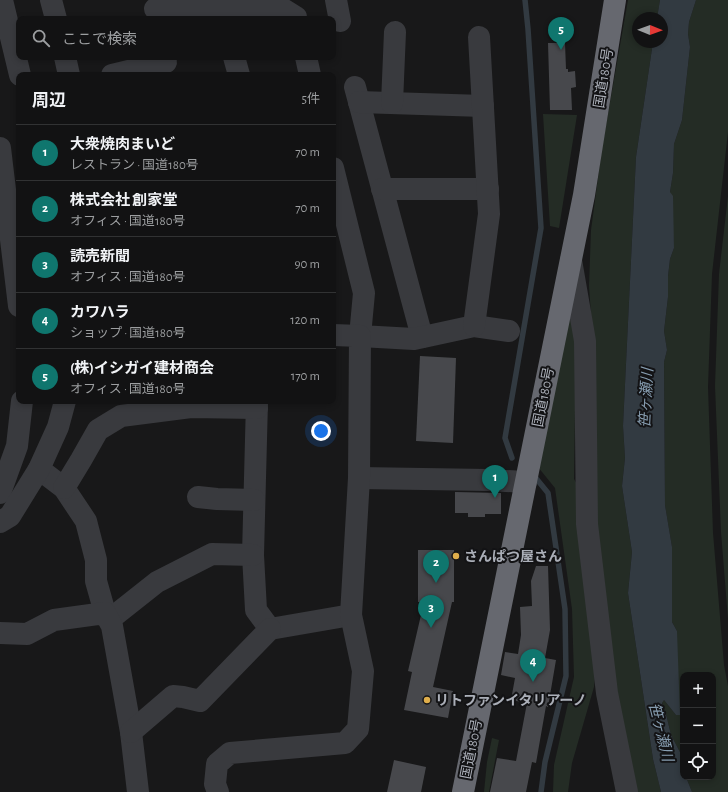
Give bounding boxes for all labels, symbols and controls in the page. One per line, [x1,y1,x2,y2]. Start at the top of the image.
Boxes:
north arrow [632,12,668,48]
search box [16,16,336,60]
pin: 5 [548,17,574,50]
icon: search [30,27,52,49]
text: ここで検索 [62,32,137,47]
street label: 国道180号 [591,47,616,109]
text: 周辺 [32,92,66,109]
text: 5件 [302,93,320,106]
text: 大衆焼肉まいど [70,137,175,152]
text: 1 [43,146,47,159]
text: 70 m [295,146,320,159]
text: レストラン · 国道180号 [70,159,199,172]
text: 株式会社 創家堂 [70,193,177,208]
text: 2 [42,202,48,215]
text: 70 m [295,202,320,215]
text: オフィス · 国道180号 [70,215,186,228]
text: 読売新聞 [70,249,130,264]
text: 3 [42,258,48,271]
text: 90 m [294,258,320,271]
text: オフィス · 国道180号 [70,271,186,284]
text: カワハラ [70,305,130,320]
text: 4 [42,314,48,327]
text: 120 m [290,314,320,327]
text: ショップ · 国道180号 [70,327,186,340]
text: (株)イシガイ建材商会 [70,361,214,376]
street label: 国道180号 [530,366,557,428]
water label: 笹ヶ瀬川 [636,366,656,428]
text: 5 [42,370,48,383]
text: 170 m [291,370,320,383]
text: オフィス · 国道180号 [70,383,186,396]
your location [311,421,331,441]
pin: 1 [482,465,508,498]
place label: さんぱつ屋さん [464,549,562,564]
pin: 2 [423,550,449,583]
marker: さんぱつ屋さん [451,551,461,561]
pin: 3 [418,595,444,628]
pin: 4 [520,649,546,682]
map controls [680,672,716,780]
button: + [680,672,716,708]
place label: リトファンイタリアーノ [435,693,587,708]
marker: リトファンイタリアーノ [422,695,432,705]
water label: 笹ヶ瀬川 [646,701,677,765]
button: − [680,708,716,744]
street label: 国道180号 [458,718,485,780]
button: locate [680,744,716,780]

